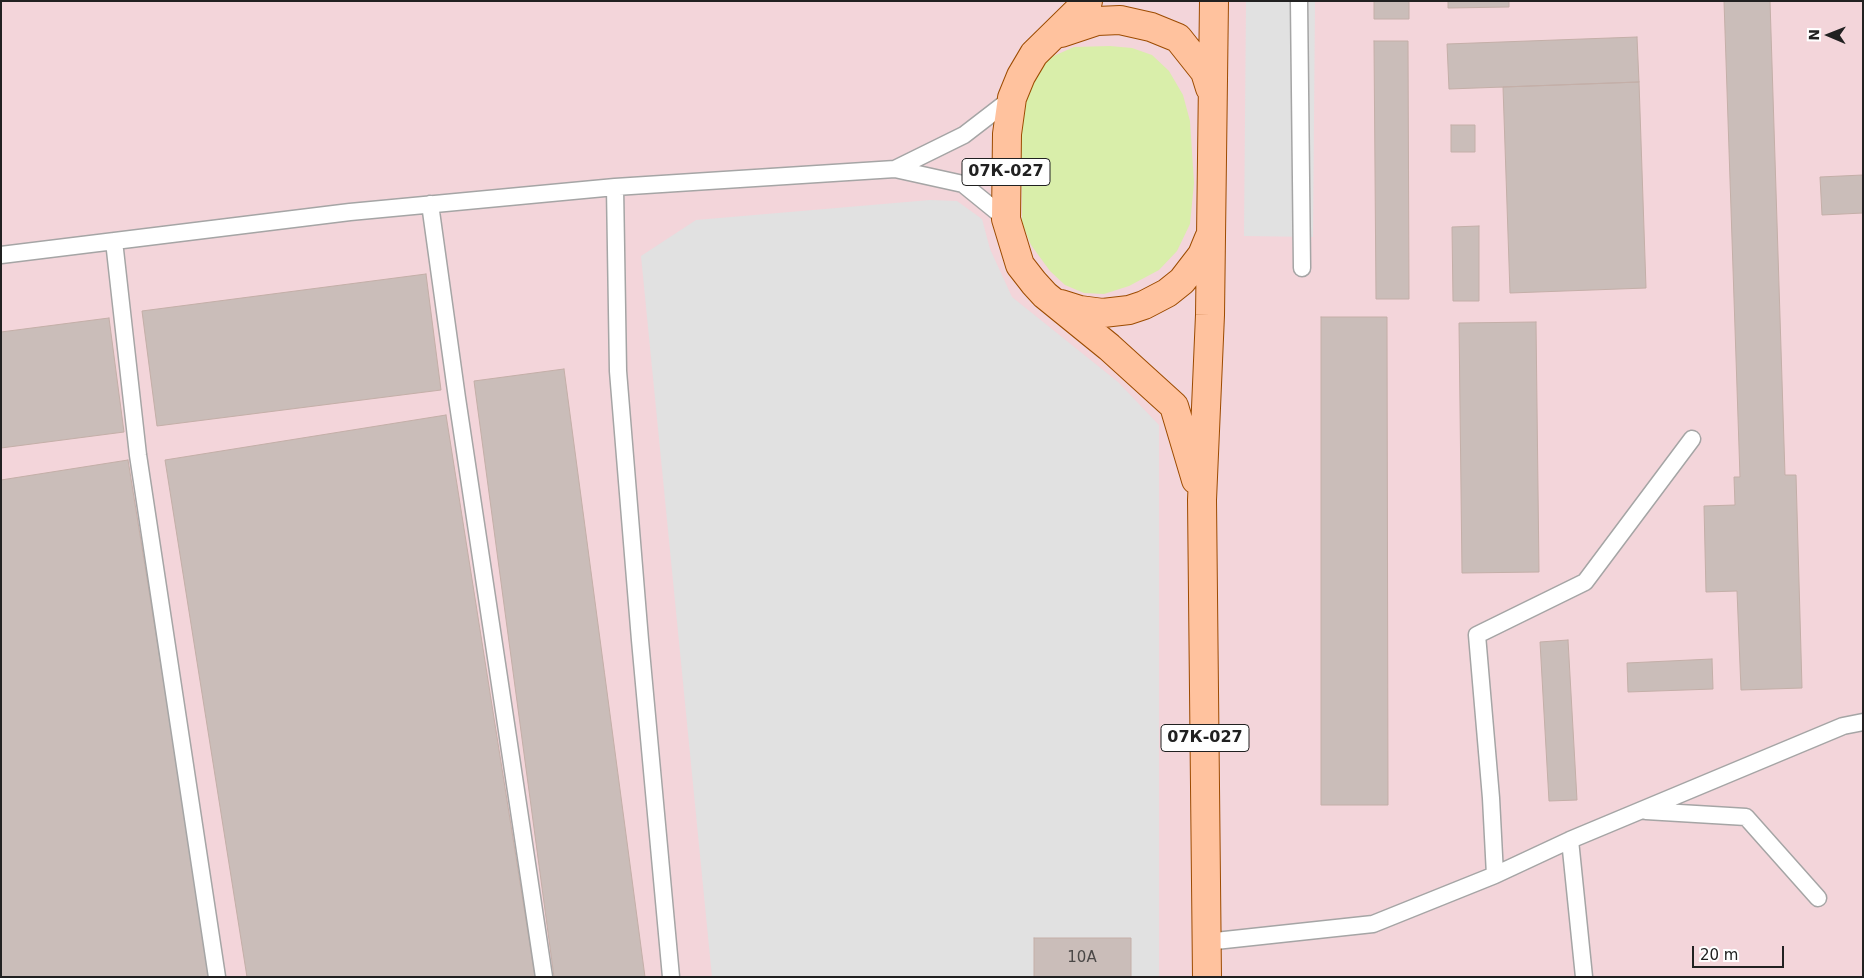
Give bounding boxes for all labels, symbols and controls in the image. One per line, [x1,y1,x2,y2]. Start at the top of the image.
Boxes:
north arrow [1804,10,1854,60]
text: N [1806,29,1822,41]
road number: 07К-027 [962,158,1050,186]
road number: 07К-027 [1161,724,1249,751]
scale bar [1694,936,1786,968]
text: 20 m [1700,946,1738,964]
house number: 10А [1067,949,1097,967]

